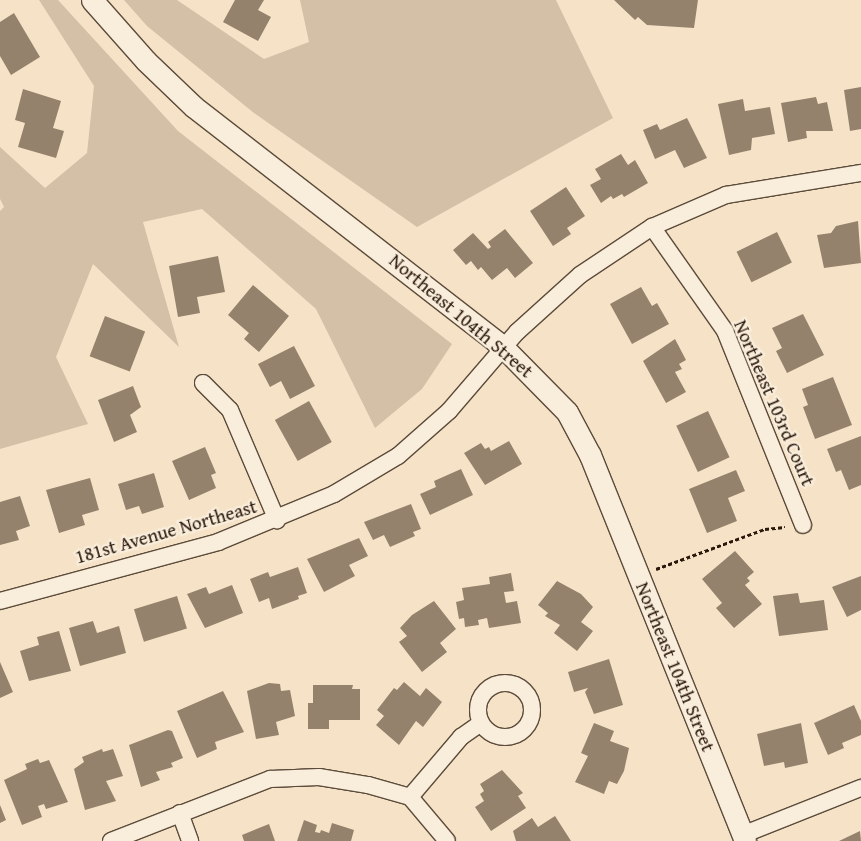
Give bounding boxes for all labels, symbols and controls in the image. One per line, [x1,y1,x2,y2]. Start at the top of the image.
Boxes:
street label: Northeast 104th Street [384,249,538,383]
street label: Northeast 103rd Court [729,317,819,489]
street label: 181st Avenue Northeast [73,495,259,569]
street label: Northeast 104th Street [631,579,719,755]

